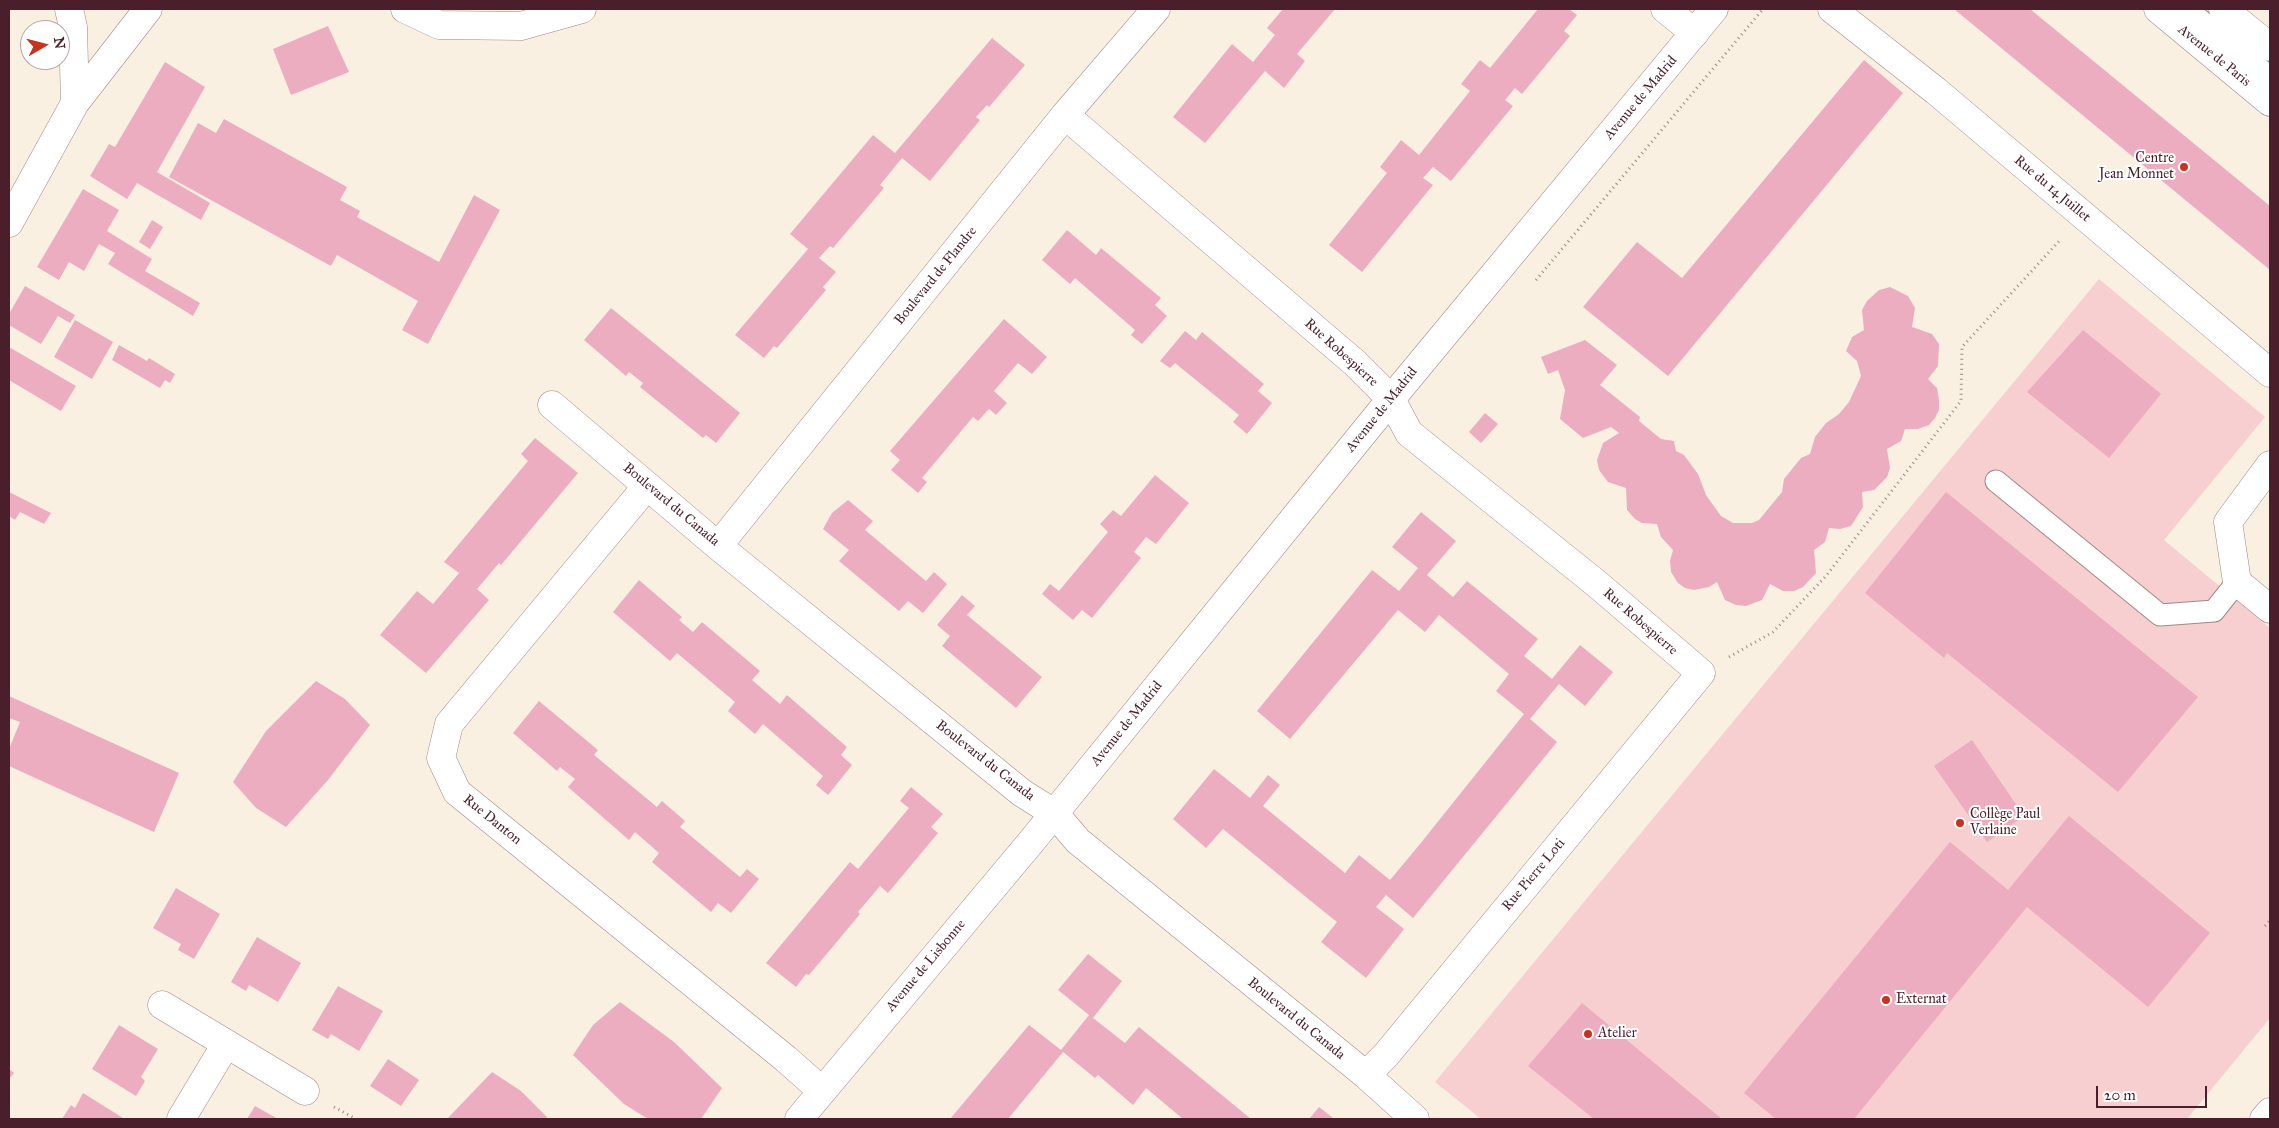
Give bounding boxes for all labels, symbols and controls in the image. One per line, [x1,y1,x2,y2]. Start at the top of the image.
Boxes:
north arrow [20,20,70,70]
street label: Avenue de Paris [2174,22,2254,90]
text: N [50,36,69,50]
street label: Avenue de Madrid [1601,53,1681,143]
place label: Centre Jean Monnet [2099,151,2174,184]
street label: Rue du 14 Juillet [2010,152,2094,226]
marker: Centre Jean Monnet [2178,161,2190,173]
street label: Boulevard de Flandre [891,223,981,329]
street label: Rue Robespierre [1301,315,1381,391]
street label: Avenue de Madrid [1343,364,1421,456]
street label: Boulevard du Canada [619,460,723,550]
street label: Rue Robespierre [1599,585,1681,659]
street label: Avenue de Madrid [1088,678,1166,770]
street label: Boulevard du Canada [932,717,1038,805]
street label: Rue Danton [459,791,525,849]
place label: Collège Paul Verlaine [1970,807,2040,840]
marker: Collège Paul Verlaine [1954,817,1966,829]
street label: Rue Pierre Loti [1499,835,1569,915]
street label: Avenue de Lisbonne [883,916,969,1016]
street label: Boulevard du Canada [1244,975,1348,1063]
place label: Externat [1896,992,1947,1008]
marker: Externat [1880,994,1892,1006]
place label: Atelier [1598,1026,1637,1042]
marker: Atelier [1582,1028,1594,1040]
scale bar [2099,1076,2210,1108]
text: 20 m [2104,1086,2136,1104]

